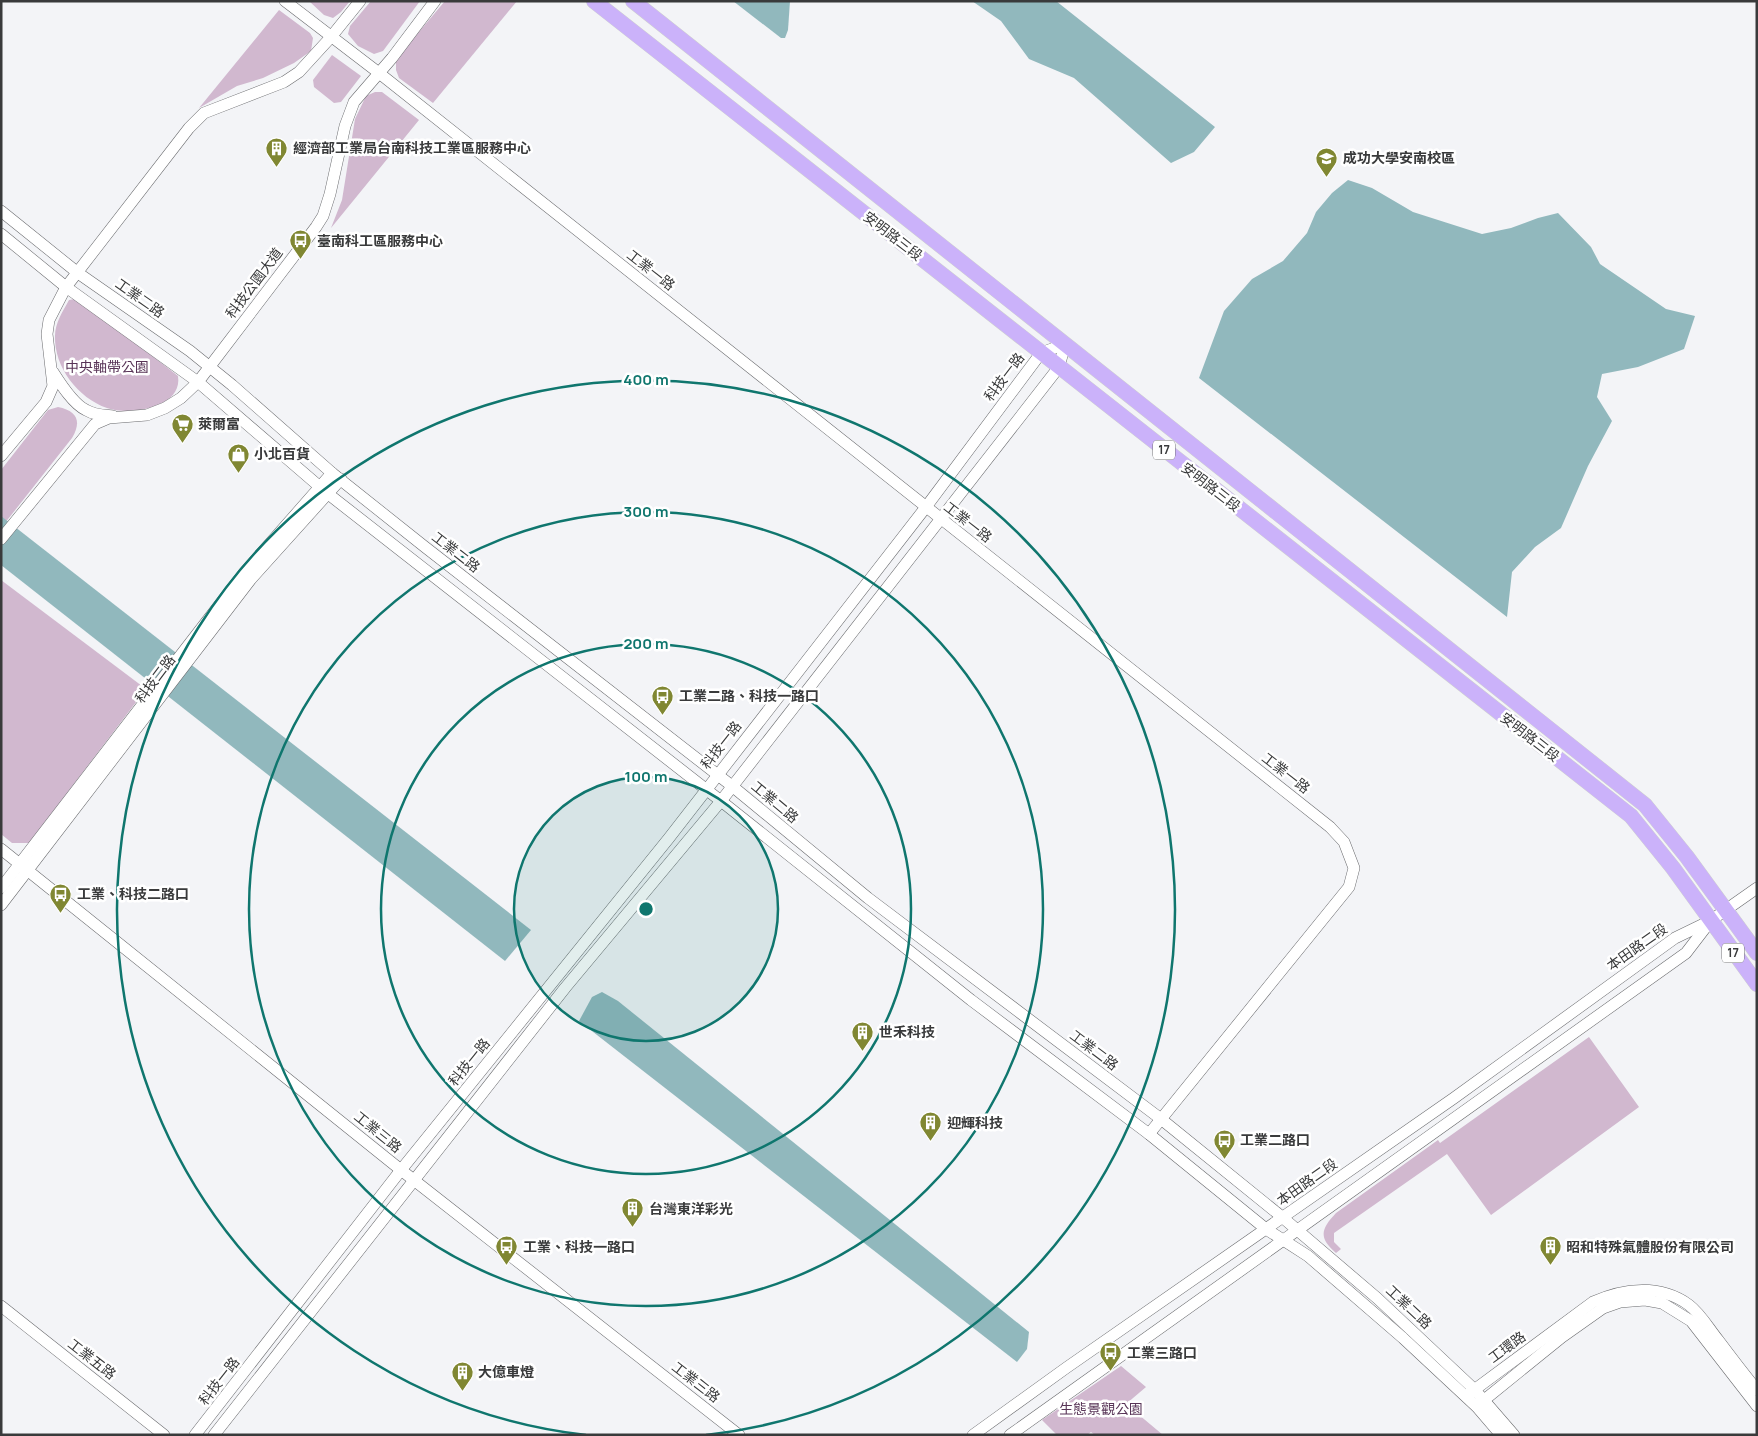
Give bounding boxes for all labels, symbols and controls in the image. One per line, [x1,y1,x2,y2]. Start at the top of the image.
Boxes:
building icon: 經濟部工業局台南科技工業區服務中心 [265,136,289,167]
place label: 經濟部工業局台南科技工業區服務中心 [293,138,531,157]
school or university icon: 成功大學安南校區 [1315,146,1339,177]
place label: 成功大學安南校區 [1343,148,1455,167]
street label: 安明路三段 [860,207,927,265]
bus stop icon: 臺南科工區服務中心 [289,229,313,260]
place label: 臺南科工區服務中心 [317,231,443,250]
street label: 科技公園大道 [221,243,286,322]
street label: 工業一路 [623,245,679,294]
street label: 工業二路 [112,274,169,321]
street label: 科技一路 [979,349,1028,405]
park label: 中央軸帶公園 [65,357,149,376]
text: 400 m [623,369,669,390]
supermarket icon: 萊爾富 [170,412,194,443]
place label: 萊爾富 [198,414,240,433]
road number: 17 [1153,440,1175,460]
shop icon: 小北百貨 [226,442,250,473]
place label: 小北百貨 [254,444,310,463]
street label: 安明路三段 [1178,458,1245,516]
street label: 工業一路 [940,497,996,546]
text: 300 m [624,501,668,522]
street label: 工業二路 [428,527,484,576]
text: 200 m [623,633,669,654]
street label: 科技二路 [130,651,179,707]
bus stop icon: 工業二路、科技一路口 [651,684,675,715]
place label: 工業二路、科技一路口 [679,686,819,705]
street label: 安明路三段 [1497,708,1564,766]
street label: 科技一路 [696,717,745,773]
street label: 工業一路 [1258,748,1314,797]
text: 100 m [625,766,667,787]
street label: 工業二路 [748,776,803,827]
bus stop icon: 工業、科技二路口 [49,882,73,913]
place label: 工業、科技二路口 [77,884,189,903]
centre of rings [637,900,655,918]
street label: 本田路二段 [1603,919,1671,974]
road number: 17 [1722,944,1744,962]
building icon: 世禾科技 [851,1020,875,1051]
place label: 世禾科技 [879,1022,935,1041]
street label: 工業二路 [1066,1025,1122,1074]
street label: 科技一路 [444,1034,494,1089]
street label: 工業三路 [351,1107,406,1157]
building icon: 迎輝科技 [919,1111,943,1142]
place label: 迎輝科技 [947,1113,1003,1132]
bus stop icon: 工業二路口 [1212,1128,1236,1159]
place label: 工業二路口 [1240,1130,1310,1149]
street label: 本田路二段 [1273,1154,1341,1209]
building icon: 台灣東洋彩光 [621,1197,645,1228]
place label: 台灣東洋彩光 [649,1199,733,1218]
bus stop icon: 工業、科技一路口 [495,1235,519,1266]
building icon: 昭和特殊氣體股份有限公司 [1538,1235,1562,1266]
place label: 工業、科技一路口 [523,1237,635,1256]
place label: 昭和特殊氣體股份有限公司 [1566,1237,1734,1256]
street label: 工業二路 [1382,1281,1436,1333]
street label: 工環路 [1484,1327,1529,1367]
street label: 工業五路 [64,1334,120,1383]
bus stop icon: 工業三路口 [1099,1341,1123,1372]
place label: 工業三路口 [1127,1343,1197,1362]
street label: 科技一路 [194,1353,243,1409]
street label: 工業三路 [668,1357,724,1406]
building icon: 大億車燈 [450,1360,474,1391]
place label: 大億車燈 [478,1362,534,1381]
park label: 生態景觀公園 [1059,1399,1143,1418]

